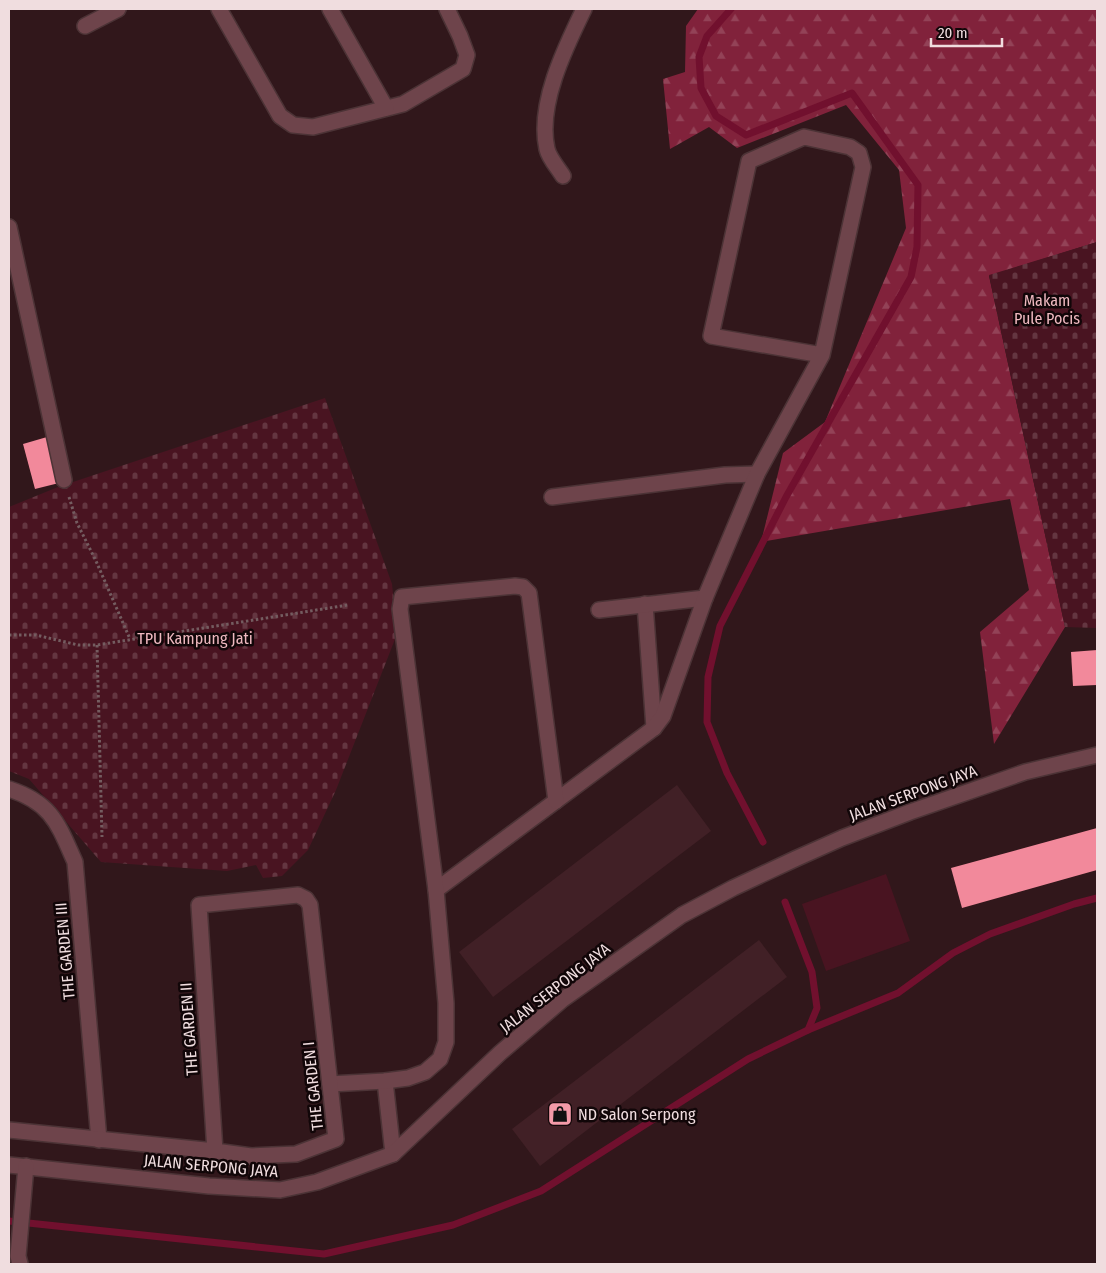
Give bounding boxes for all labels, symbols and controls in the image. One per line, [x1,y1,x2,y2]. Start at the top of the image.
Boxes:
scale bar [931,15,1002,47]
text: 20 m [938,24,968,42]
park label: Makam Pule Pocis [1014,291,1080,328]
park label: TPU Kampung Jati [137,629,253,648]
street label: JALAN SERPONG JAYA [847,761,980,825]
street label: THE GARDEN III [51,902,79,1000]
street label: JALAN SERPONG JAYA [496,939,614,1037]
street label: THE GARDEN II [176,982,202,1076]
street label: THE GARDEN I [299,1041,327,1131]
shop icon: ND Salon Serpong [547,1101,573,1127]
place label: ND Salon Serpong [578,1105,696,1124]
street label: JALAN SERPONG JAYA [143,1151,279,1181]

